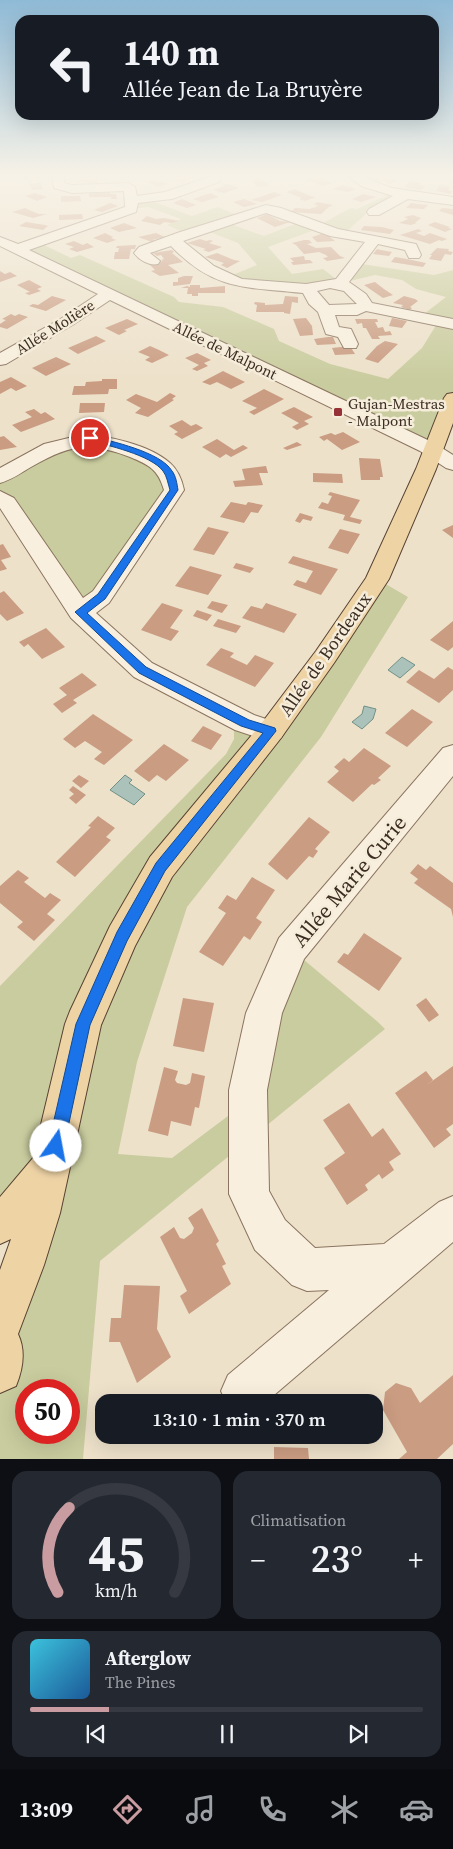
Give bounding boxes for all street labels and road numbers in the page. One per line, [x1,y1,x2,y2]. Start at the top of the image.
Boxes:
street label: Allée Molière [12,294,99,360]
street label: Allée de Malpont [169,316,281,384]
street label: Allée de Bordeaux [273,587,377,721]
street label: Allée Marie Curie [285,809,413,953]

